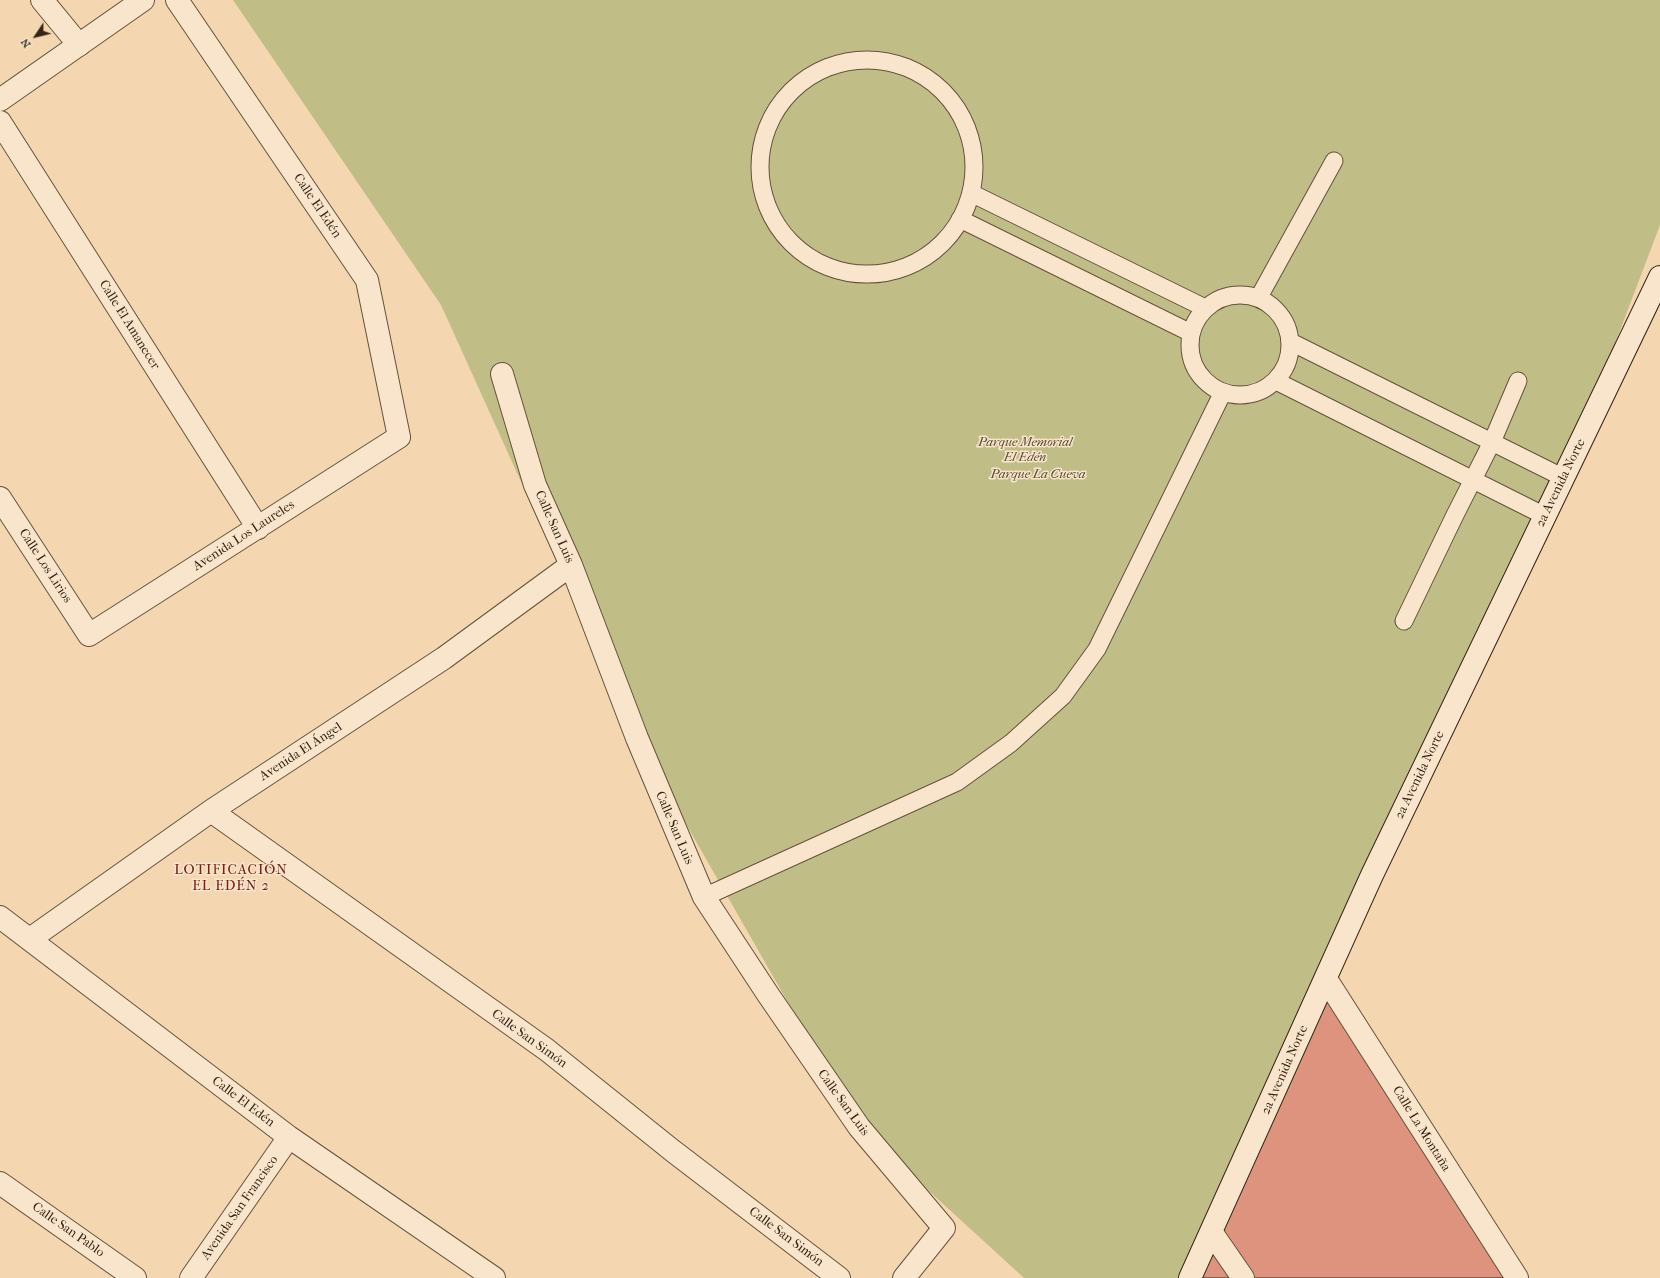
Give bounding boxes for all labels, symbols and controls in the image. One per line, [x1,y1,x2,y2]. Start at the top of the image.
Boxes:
north arrow [16,16,56,56]
text: N [18,36,33,50]
street label: Calle El Edén [290,171,344,241]
street label: Calle El Amanecer [95,278,163,372]
park label: Parque Memorial El Edén [978,435,1072,466]
street label: 2a Avenida Norte [1533,436,1589,530]
park label: Parque La Cueva [990,467,1086,483]
street label: Calle San Luis [531,488,577,566]
street label: Avenida Los Laureles [190,497,298,575]
street label: Calle Los Lirios [15,526,75,606]
street label: Avenida El Ángel [257,720,345,784]
street label: 2a Avenida Norte [1392,728,1448,822]
street label: Calle San Luis [652,789,696,867]
district label: LOTIFICACIÓN EL EDÉN 2 [174,863,288,896]
street label: Calle San Simón [488,1006,570,1072]
street label: 2a Avenida Norte [1258,1023,1312,1117]
street label: Calle San Luis [814,1067,872,1139]
street label: Calle El Edén [209,1073,277,1131]
street label: Calle La Montaña [1389,1083,1453,1175]
street label: Avenida San Francisco [198,1153,282,1263]
street label: Calle San Pablo [29,1199,107,1261]
street label: Calle San Simón [746,1204,826,1270]

